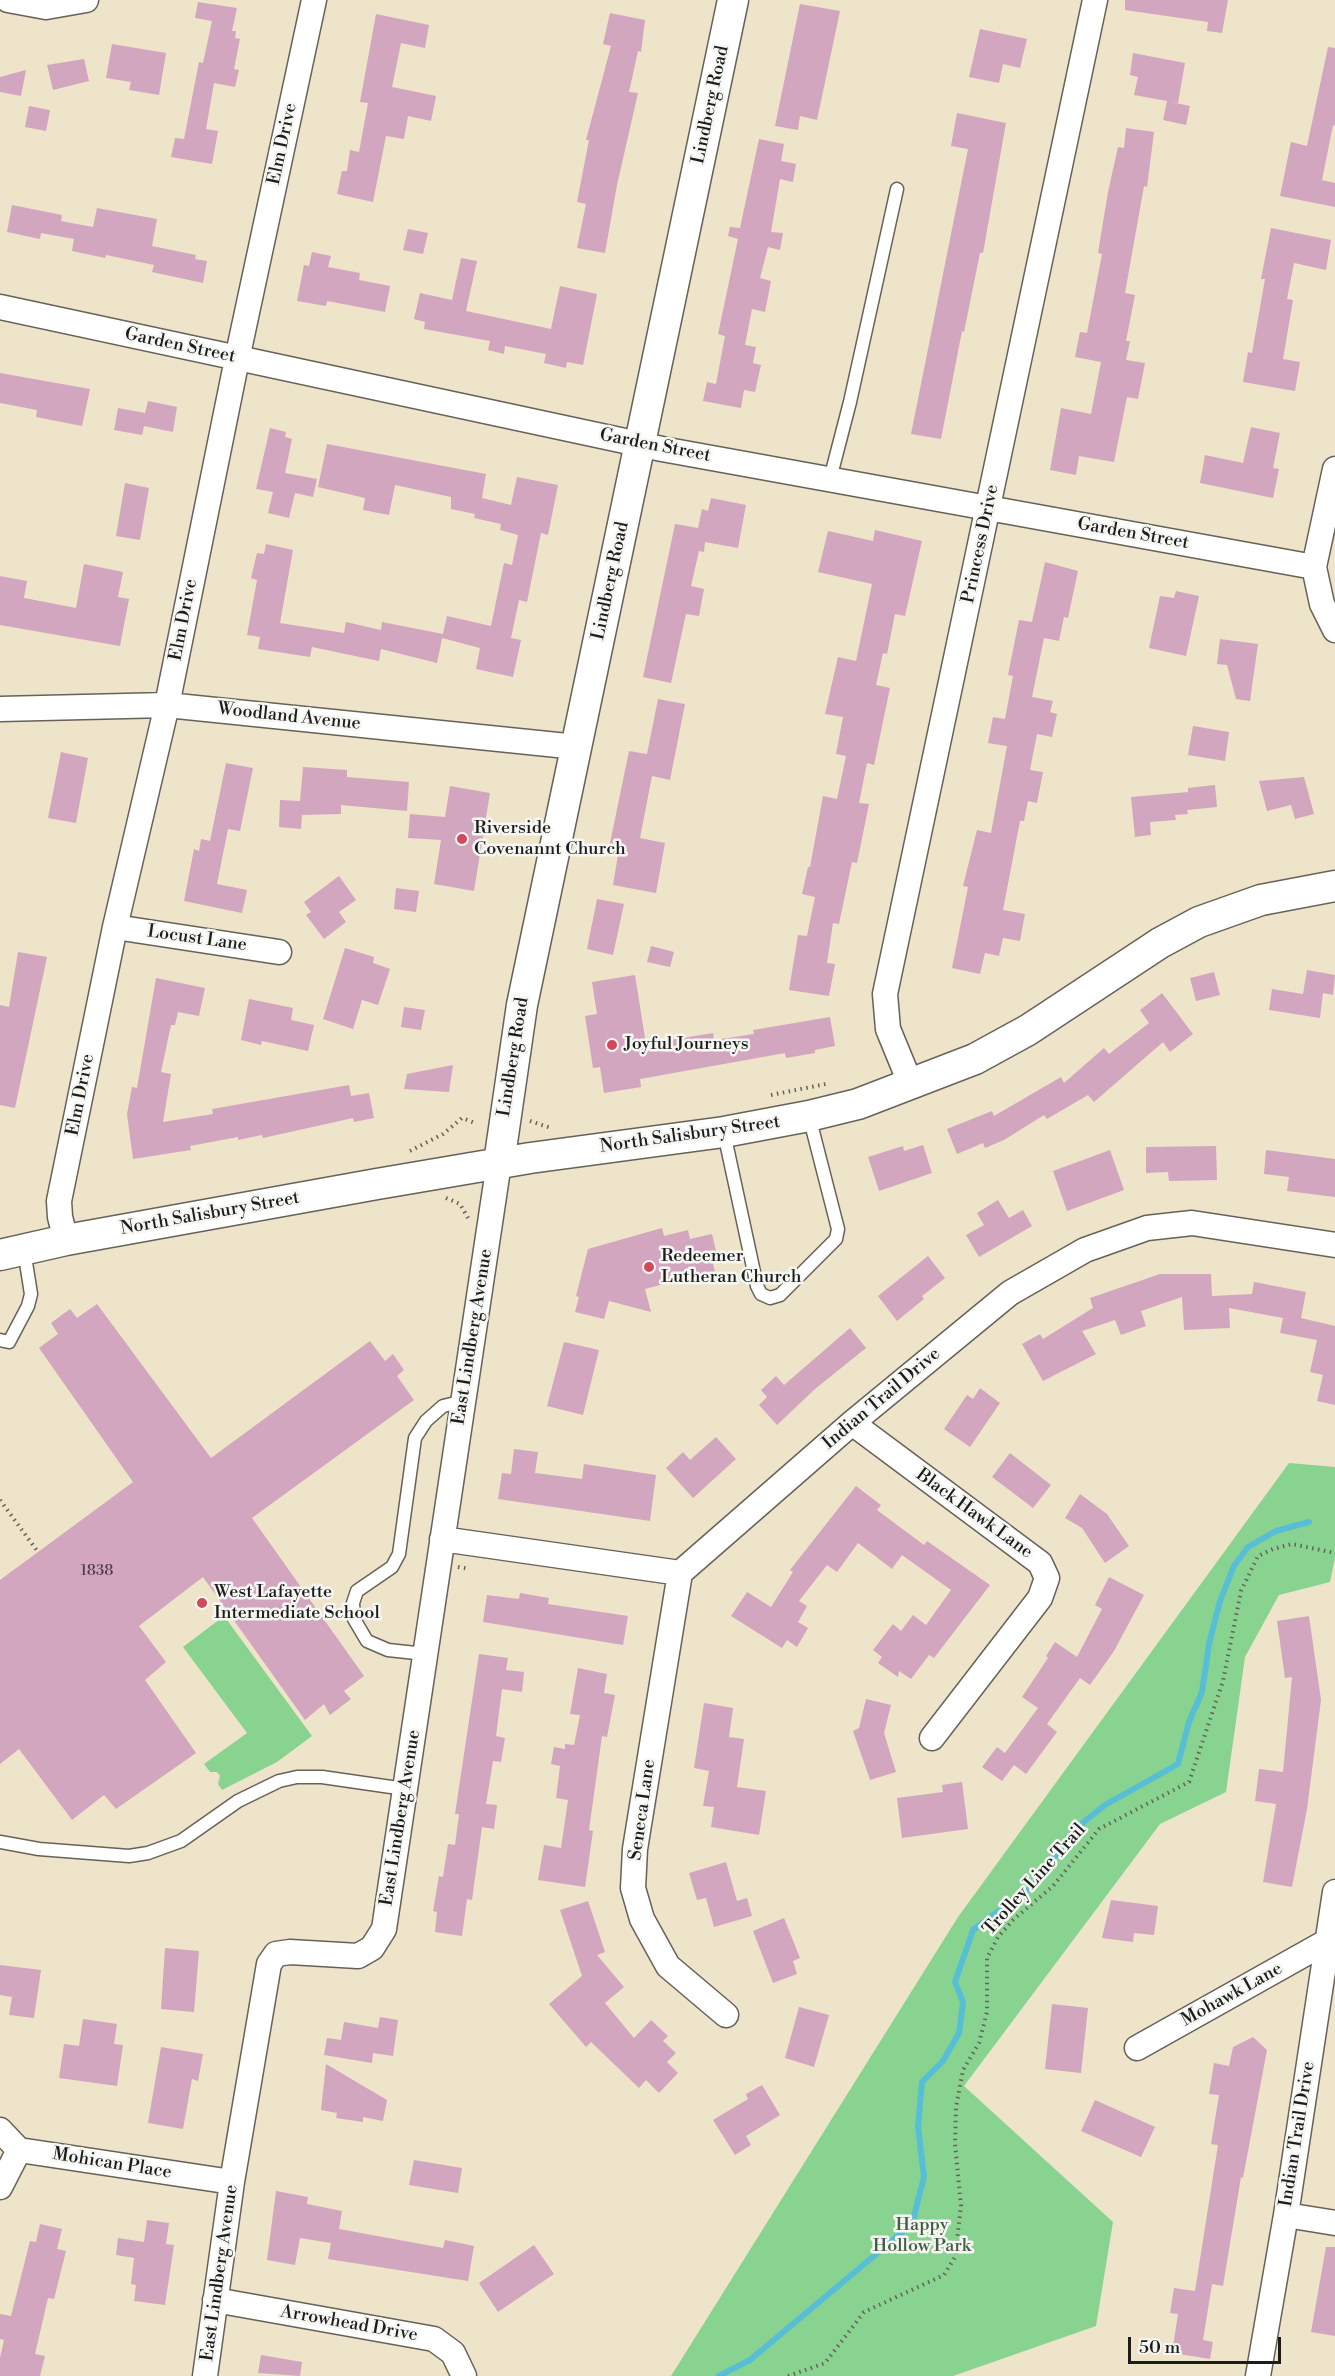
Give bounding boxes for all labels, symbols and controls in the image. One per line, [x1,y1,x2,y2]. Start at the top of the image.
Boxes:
street label: Lindberg Road [688,44,734,166]
street label: Elm Drive [264,101,302,187]
street label: Garden Street [123,324,237,368]
street label: Garden Street [598,425,712,467]
street label: Princess Drive [958,483,1004,605]
street label: Garden Street [1076,514,1190,554]
street label: Lindberg Road [588,520,634,642]
street label: Elm Drive [165,577,203,663]
street label: Woodland Avenue [216,699,362,735]
place label: Riverside Covenannt Church [474,818,626,860]
marker: Riverside Covenannt Church [455,832,469,846]
street label: Locust Lane [146,921,248,957]
street label: Lindberg Road [494,996,534,1118]
place label: Joyful Journeys [624,1034,749,1056]
marker: Joyful Journeys [605,1038,619,1052]
street label: Elm Drive [62,1052,100,1138]
street label: North Salisbury Street [599,1112,781,1158]
street label: North Salisbury Street [119,1188,301,1240]
place label: Redeemer Lutheran Church [661,1246,801,1288]
street label: East Lindberg Avenue [448,1248,498,1426]
marker: Redeemer Lutheran Church [642,1260,656,1274]
street label: Indian Trail Drive [819,1344,945,1454]
street label: Black Hawk Lane [911,1464,1037,1564]
house number: 1838 [81,1562,113,1580]
place label: West Lafayette Intermediate School [214,1582,380,1624]
marker: West Lafayette Intermediate School [195,1596,209,1610]
street label: East Lindberg Avenue [376,1729,426,1907]
street label: Seneca Lane [625,1758,661,1862]
street label: Trolley Line Trail [979,1820,1091,1940]
street label: Mohawk Lane [1178,1958,1286,2032]
street label: Indian Trail Drive [1276,2060,1320,2208]
street label: Mohican Place [51,2144,173,2184]
street label: East Lindberg Avenue [197,2183,243,2363]
park label: Happy Hollow Park [873,2215,971,2258]
street label: Arrowhead Drive [279,2301,419,2347]
scale bar [1131,2325,1284,2363]
text: 50 m [1139,2336,1180,2359]

